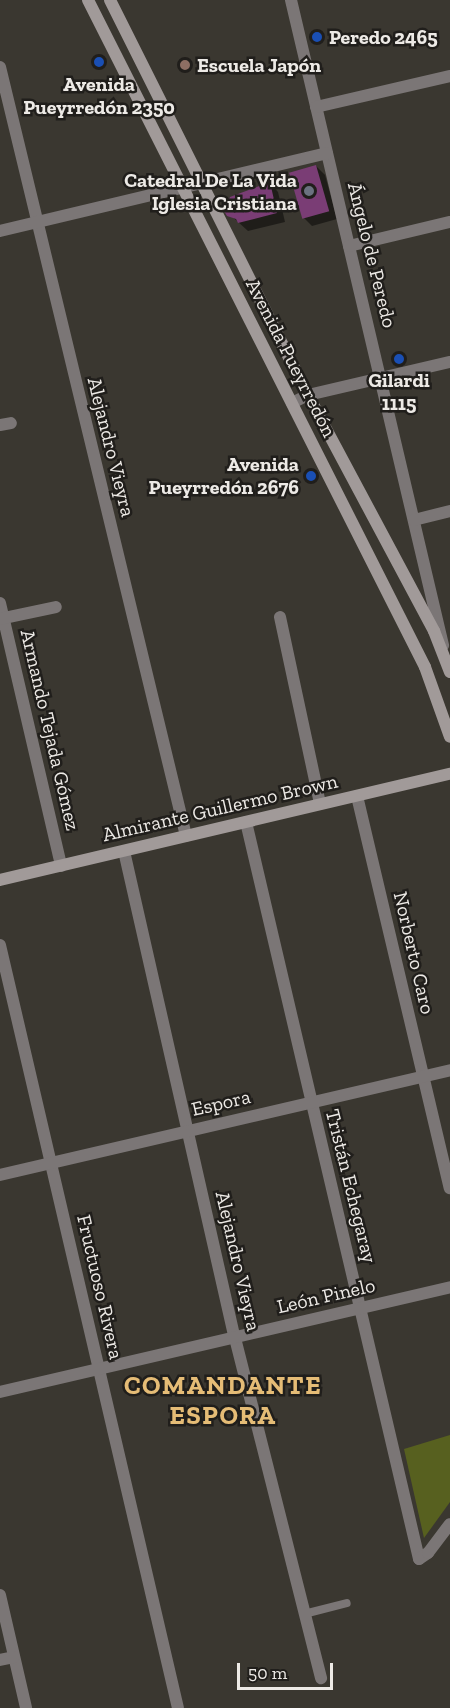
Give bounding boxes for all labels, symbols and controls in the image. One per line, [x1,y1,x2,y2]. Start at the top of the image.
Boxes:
place label: Peredo 2465 [329,25,438,49]
marker: Peredo 2465 [310,30,324,44]
place label: Escuela Japón [197,53,321,77]
marker: Avenida Pueyrredón 2350 [92,55,106,69]
marker: Escuela Japón [178,58,192,72]
place label: Avenida Pueyrredón 2350 [23,72,175,119]
place label: Catedral De La Vida Iglesia Cristiana [124,168,297,215]
street label: Ángelo de Peredo [342,180,402,330]
marker: Catedral De La Vida Iglesia Cristiana [302,184,316,198]
street label: Avenida Pueyrredón [241,275,341,441]
marker: Gilardi 1115 [392,352,406,366]
place label: Gilardi 1115 [368,369,430,416]
street label: Alejandro Vieyra [82,374,140,520]
place label: Avenida Pueyrredón 2676 [149,452,299,499]
marker: Avenida Pueyrredón 2676 [304,469,318,483]
street label: Armando Tejada Gómez [15,627,85,833]
street label: Almirante Guillermo Brown [100,769,340,847]
street label: Norberto Caro [388,889,440,1017]
street label: Espora [189,1085,253,1121]
street label: Tristán Echegaray [320,1106,382,1266]
street label: Alejandro Vieyra [210,1188,266,1334]
street label: Fructuoso Rivera [72,1212,128,1362]
street label: León Pinelo [275,1273,377,1319]
district label: COMANDANTE ESPORA [124,1370,322,1432]
scale bar [240,1651,336,1689]
text: 50 m [248,1662,287,1684]

